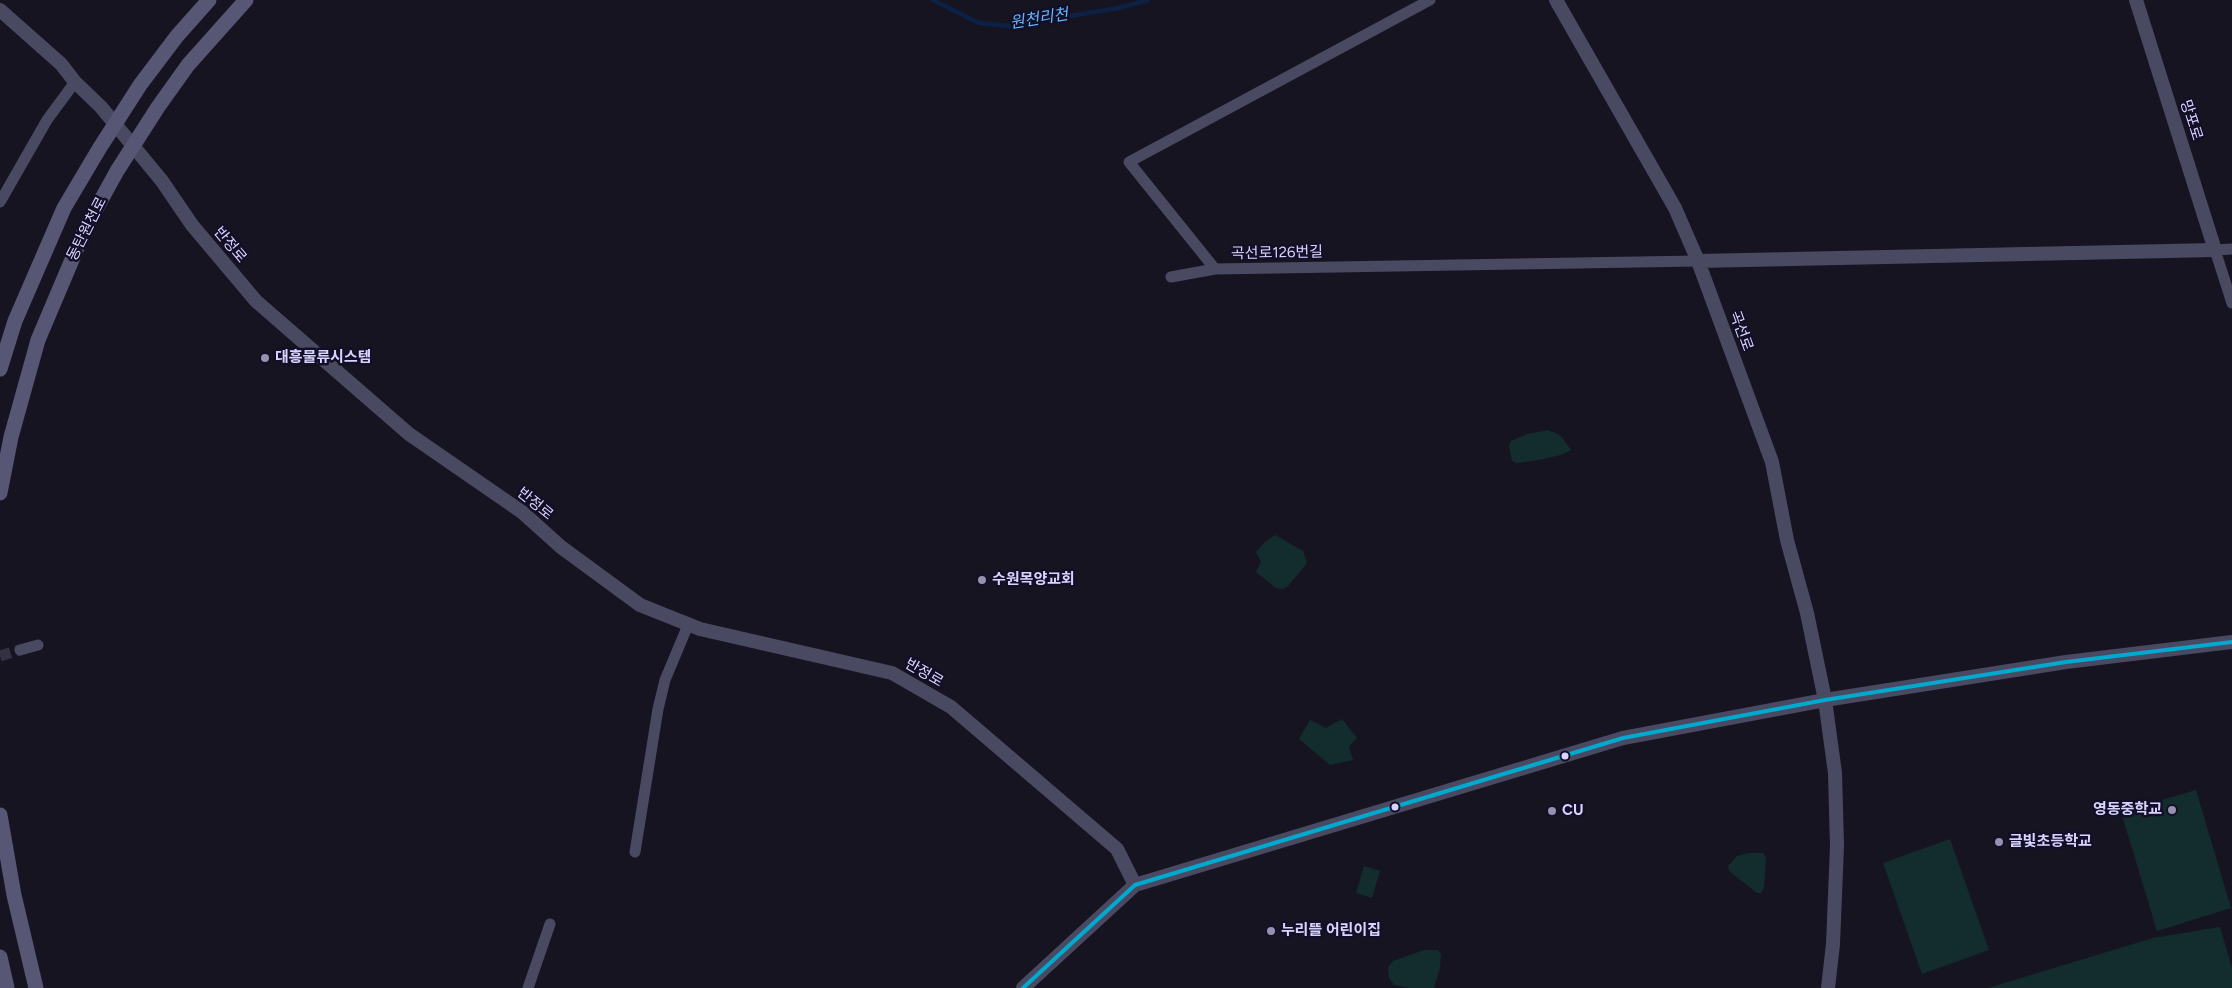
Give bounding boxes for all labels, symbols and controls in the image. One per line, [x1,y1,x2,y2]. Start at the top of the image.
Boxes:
water label: 원천리천 [1008,5,1070,33]
street label: 망포로 [2176,98,2206,142]
street label: 동탄원천로 [63,194,111,264]
street label: 반정로 [210,223,250,267]
street label: 곡선로126번길 [1231,243,1323,263]
street label: 곡선로 [1725,308,1757,354]
place label: 대흥물류시스템 [275,349,372,367]
marker: 대흥물류시스템 [259,352,271,364]
street label: 반정로 [513,484,557,524]
place label: 수원목양교회 [992,571,1075,589]
marker: 수원목양교회 [976,574,988,586]
street label: 반정로 [902,655,946,691]
unlabelled marker [1560,751,1570,761]
place label: 영동중학교 [2093,801,2162,819]
unlabelled marker [1390,802,1400,812]
place label: CU [1562,802,1583,820]
marker: 영동중학교 [2166,804,2178,816]
marker: CU [1546,805,1558,817]
place label: 글빛초등학교 [2009,833,2092,851]
marker: 글빛초등학교 [1993,836,2005,848]
place label: 누리뜰 어린이집 [1281,922,1381,940]
marker: 누리뜰 어린이집 [1265,925,1277,937]

